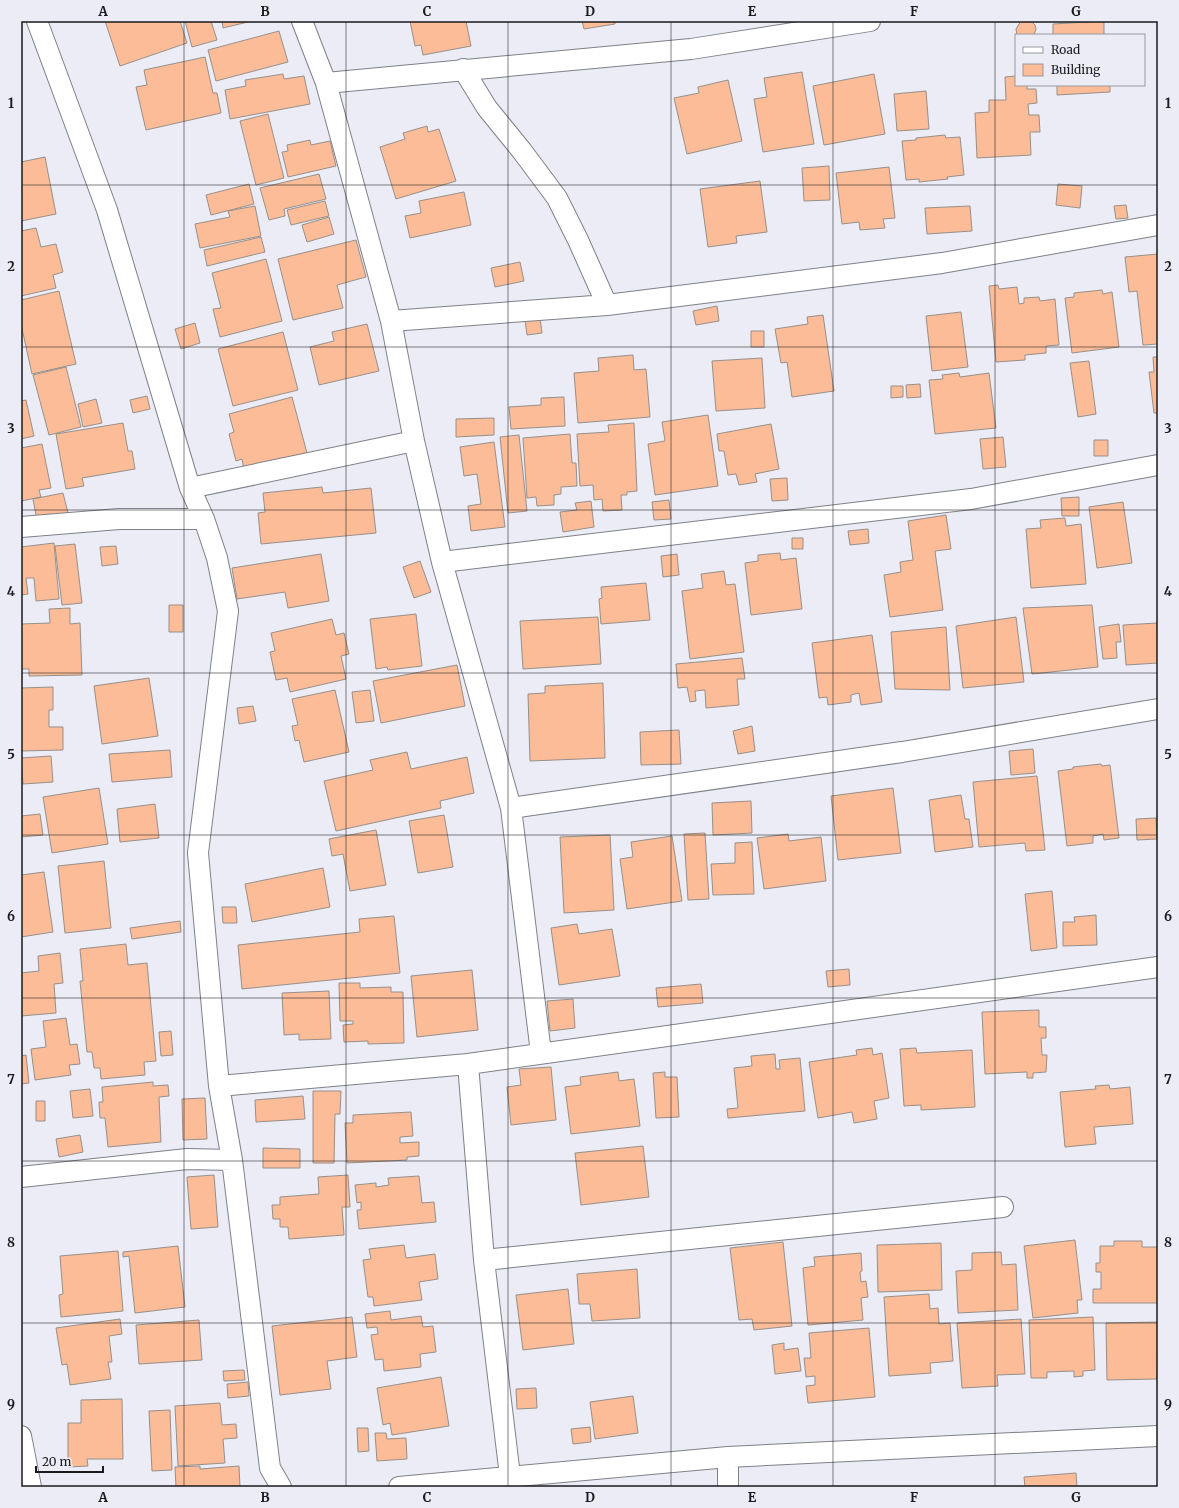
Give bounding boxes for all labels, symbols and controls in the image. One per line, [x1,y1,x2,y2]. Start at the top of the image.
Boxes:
text: A [97,3,108,20]
text: B [260,3,270,20]
text: C [423,3,432,20]
text: D [585,3,595,20]
text: E [748,3,757,20]
text: F [910,3,918,20]
text: G [1071,3,1081,20]
legend [1015,34,1145,86]
text: Road [1051,42,1080,57]
text: Building [1051,62,1101,77]
text: 1 [8,95,14,112]
text: 1 [1165,95,1171,112]
text: 2 [7,258,15,275]
text: 2 [1164,258,1172,275]
text: 3 [7,420,15,437]
text: 3 [1164,420,1172,437]
text: 4 [7,583,16,600]
text: 4 [1164,583,1173,600]
text: 5 [7,746,15,763]
text: 5 [1164,746,1172,763]
text: 6 [7,908,15,925]
text: 6 [1164,908,1172,925]
text: 7 [7,1071,15,1088]
text: 7 [1164,1071,1172,1088]
text: 8 [7,1234,15,1251]
text: 8 [1164,1234,1172,1251]
text: 9 [7,1396,15,1413]
text: 9 [1164,1396,1172,1413]
scale bar [36,1448,103,1474]
text: 20 m [42,1454,71,1469]
text: A [97,1489,108,1506]
text: B [260,1489,270,1506]
text: C [423,1489,432,1506]
text: D [585,1489,595,1506]
text: E [748,1489,757,1506]
text: F [910,1489,918,1506]
text: G [1071,1489,1081,1506]

